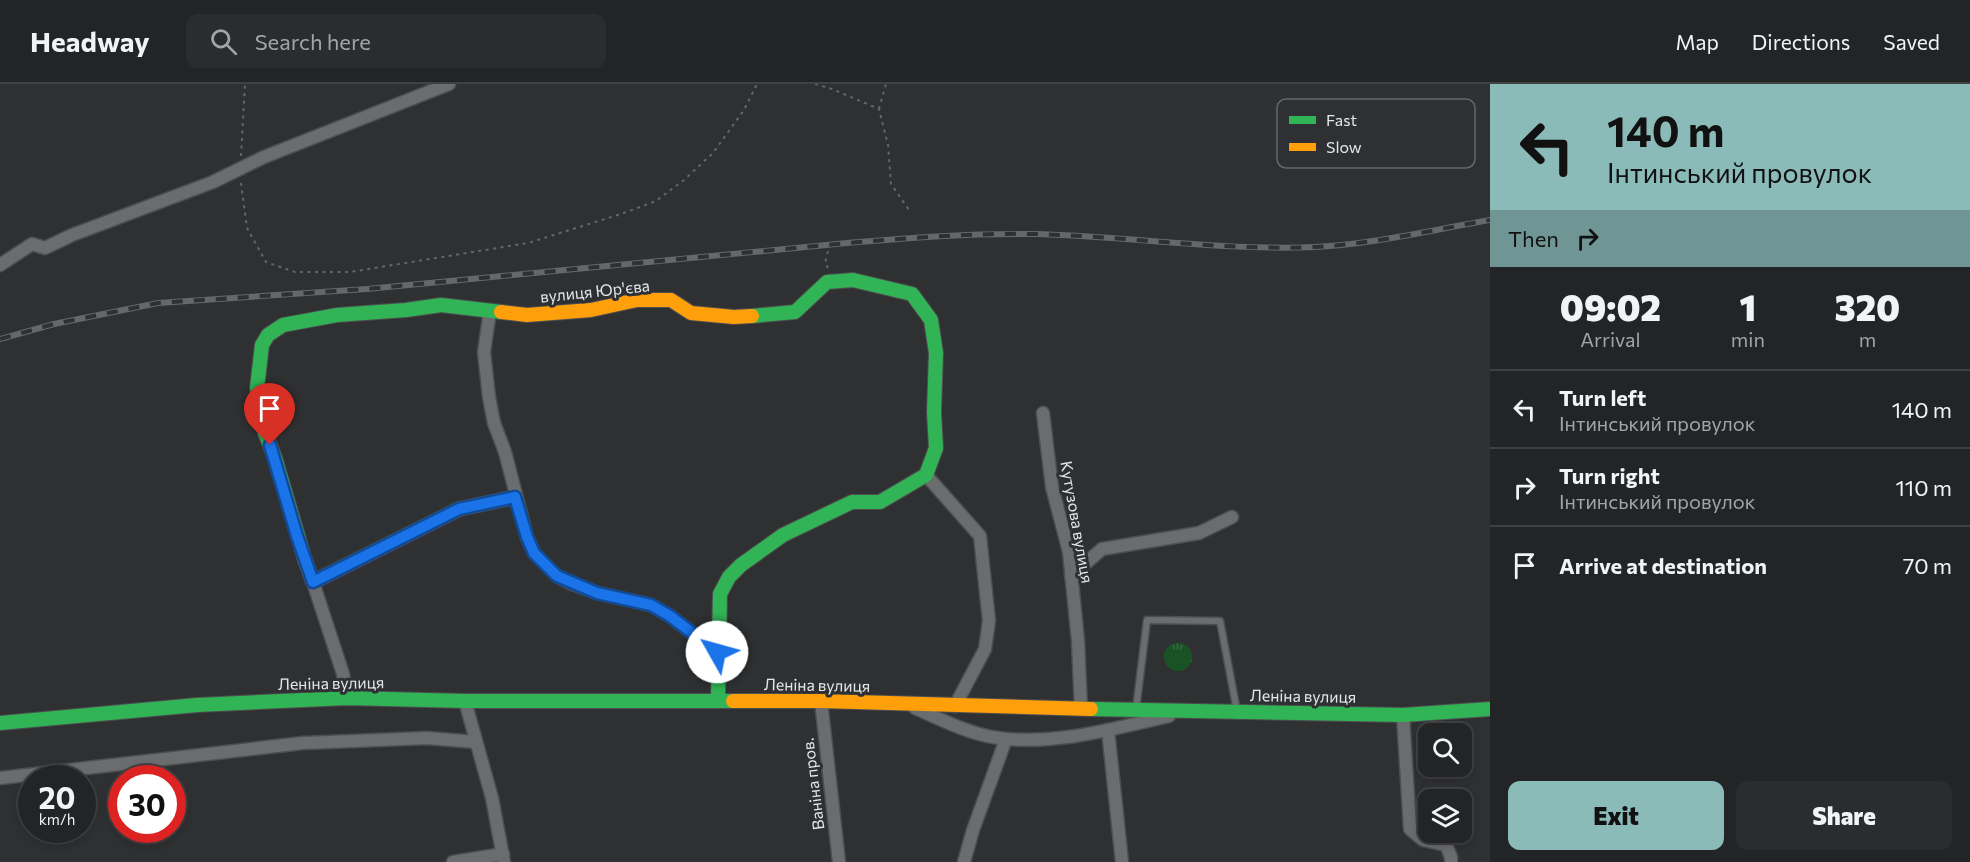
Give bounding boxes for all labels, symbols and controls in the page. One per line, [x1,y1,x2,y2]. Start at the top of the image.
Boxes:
search box [186,14,606,68]
text: Headway [30,24,150,58]
icon: search [207,25,240,58]
text: Search here [255,28,371,55]
text: Map [1676,29,1719,54]
text: Directions [1752,29,1850,54]
text: Saved [1883,29,1940,54]
legend [1277,99,1475,168]
text: 140 m [1607,104,1724,156]
icon: left [1508,108,1586,186]
text: Fast [1326,110,1357,129]
text: Slow [1326,137,1362,156]
text: Інтинський провулок [1607,156,1872,189]
icon: right [1571,222,1604,255]
text: Then [1508,225,1559,252]
street label: вулиця Юр'єва [539,275,651,306]
text: 09:02 [1560,284,1661,328]
text: 1 [1739,284,1756,328]
text: 320 [1835,284,1900,328]
text: Arrival [1580,327,1641,351]
text: min [1731,327,1765,351]
text: m [1859,327,1876,351]
pin [244,383,295,445]
text: Turn left [1559,384,1646,411]
icon: arrive [253,392,286,425]
icon: left [1508,393,1541,426]
text: 140 m [1892,396,1952,423]
text: Інтинський провулок [1559,411,1755,435]
street label: Кутузова вулиця [1057,459,1098,584]
text: Turn right [1559,462,1660,489]
icon: right [1508,471,1541,504]
text: 110 m [1895,474,1952,501]
text: Інтинський провулок [1559,489,1755,513]
icon: arrive [1508,549,1541,582]
text: Arrive at destination [1559,552,1767,579]
text: 70 m [1903,552,1952,579]
position arrow [685,620,749,684]
street label: Леніна вулиця [278,672,384,693]
street label: Леніна вулиця [764,674,870,695]
street label: Леніна вулиця [1250,685,1356,706]
map controls [1418,723,1472,843]
button: search [1418,723,1472,777]
street label: Ваніна пров. [797,737,828,831]
speed limit sign: 30 [108,765,186,843]
text: 20 [39,778,75,815]
button: Exit [1508,781,1724,850]
button: Share [1736,781,1952,850]
button: layers [1418,789,1472,843]
text: km/h [39,810,75,828]

